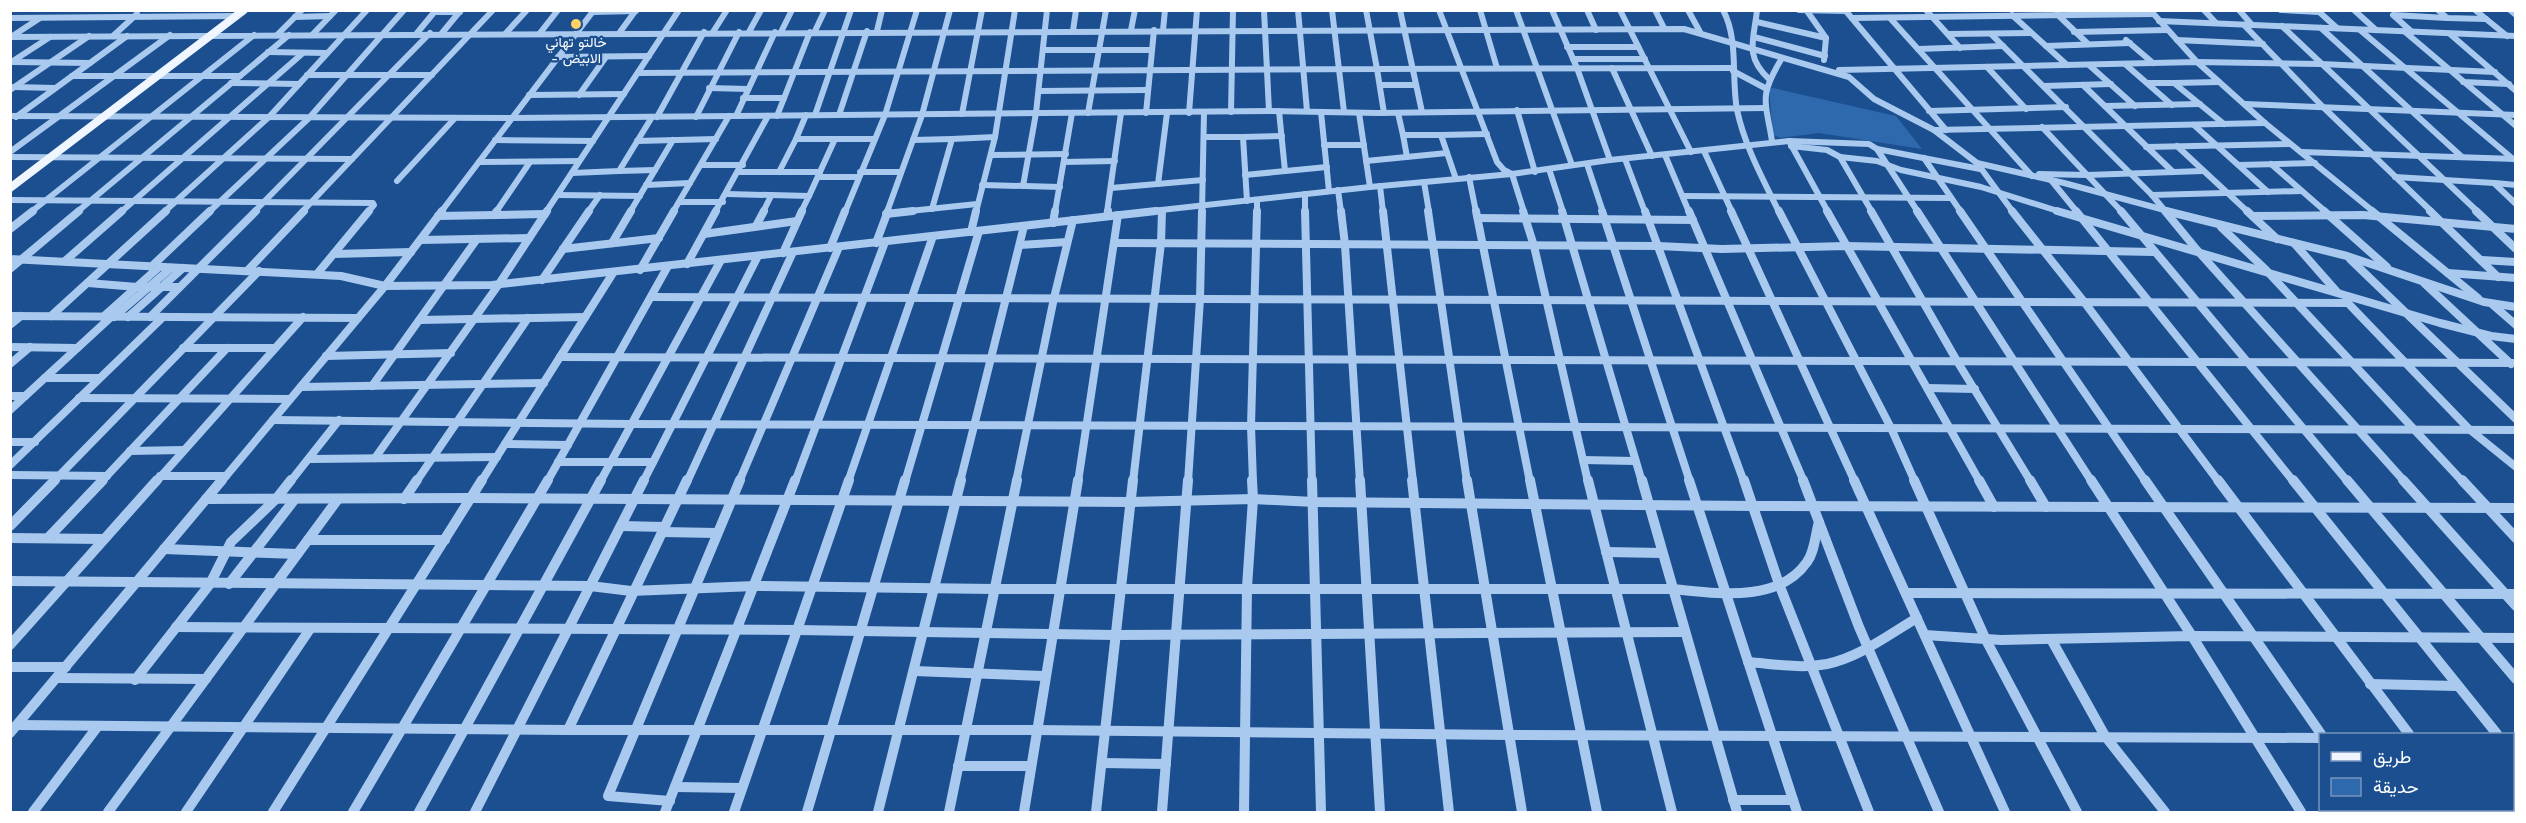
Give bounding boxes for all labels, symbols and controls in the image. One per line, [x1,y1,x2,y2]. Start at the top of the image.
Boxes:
marker: خالتو تهاني - الابيض [569,17,583,31]
place label: خالتو تهاني - الابيض [545,34,607,67]
legend [2319,733,2514,811]
text: طريق [2373,746,2411,768]
text: حديقة [2373,776,2419,797]

